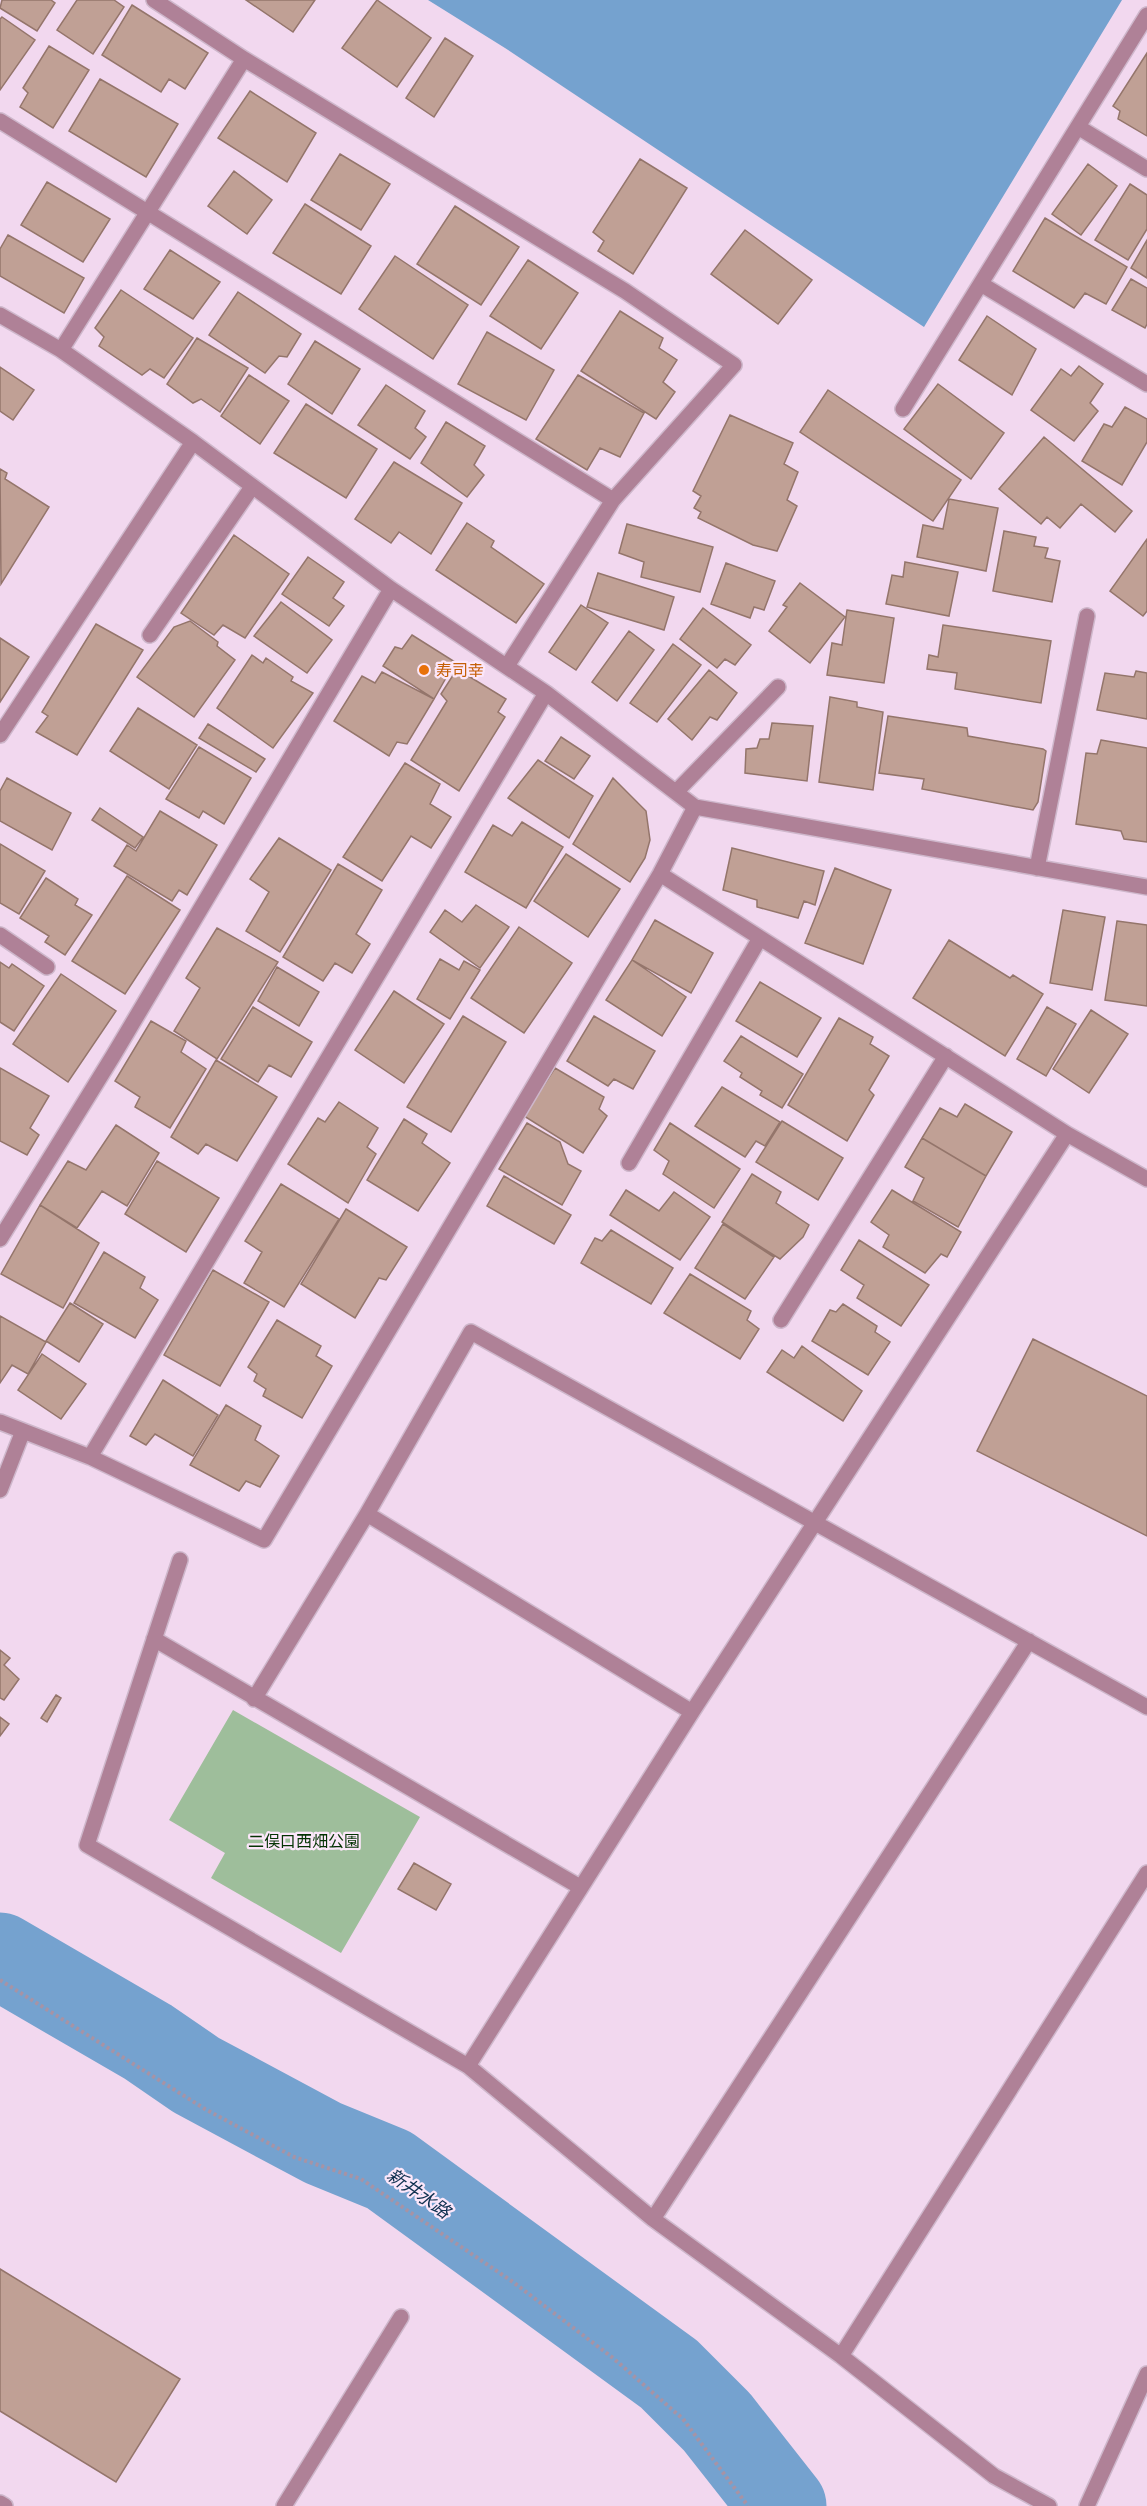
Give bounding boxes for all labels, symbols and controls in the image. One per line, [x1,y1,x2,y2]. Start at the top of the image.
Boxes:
place label: 寿司幸 [436,661,484,680]
marker: 寿司幸 [417,663,431,677]
park label: 二俣口西畑公園 [248,1832,360,1851]
water label: 新井水路 [383,2164,456,2223]

